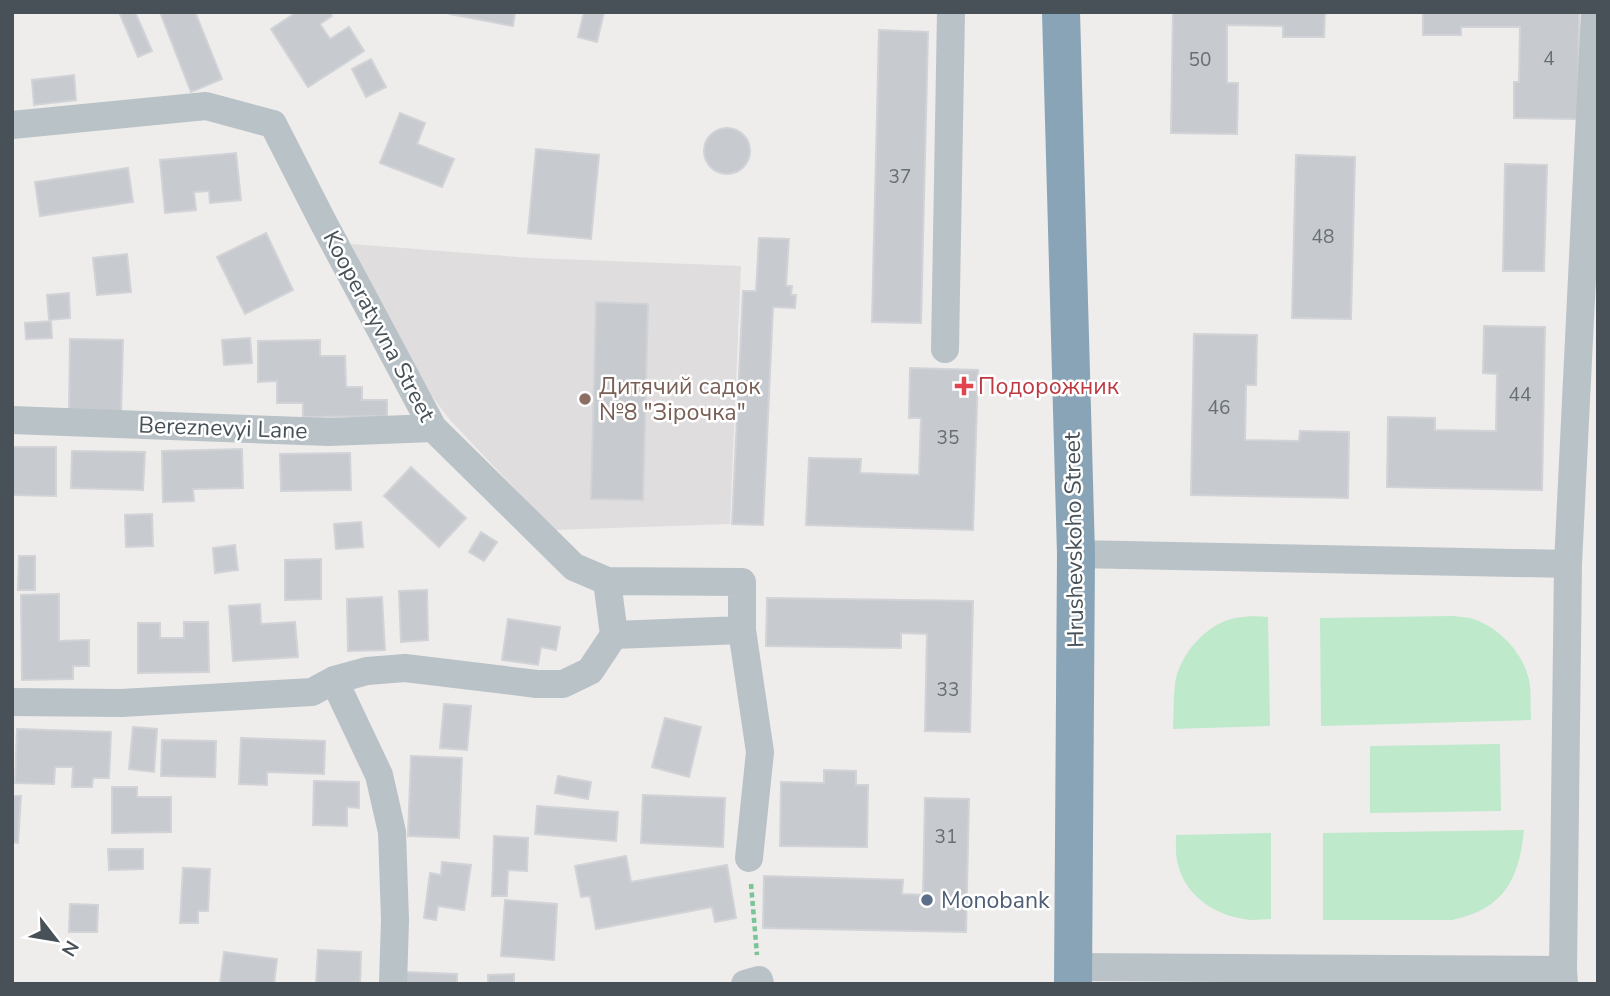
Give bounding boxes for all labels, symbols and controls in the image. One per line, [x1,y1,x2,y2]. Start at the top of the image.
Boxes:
house number: 4 [1543,46,1555,72]
house number: 50 [1189,47,1211,73]
house number: 37 [889,164,911,190]
house number: 48 [1312,224,1334,250]
street label: Kooperatyvna Street [316,225,443,428]
place label: Дитячий садок №8 "Зірочка" [599,371,761,428]
place label: Подорожник [978,371,1120,402]
marker: Подорожник [956,378,972,394]
house number: 44 [1509,382,1531,408]
marker: Дитячий садок №8 "Зірочка" [577,391,593,407]
house number: 46 [1208,395,1230,421]
street label: Bereznevyi Lane [138,410,308,446]
house number: 35 [937,425,959,451]
street label: Hrushevskoho Street [1057,431,1091,648]
house number: 33 [937,677,959,703]
house number: 31 [935,824,957,850]
place label: Monobank [941,885,1050,916]
marker: Monobank [919,892,935,908]
north arrow [21,905,91,975]
text: N [55,935,85,961]

